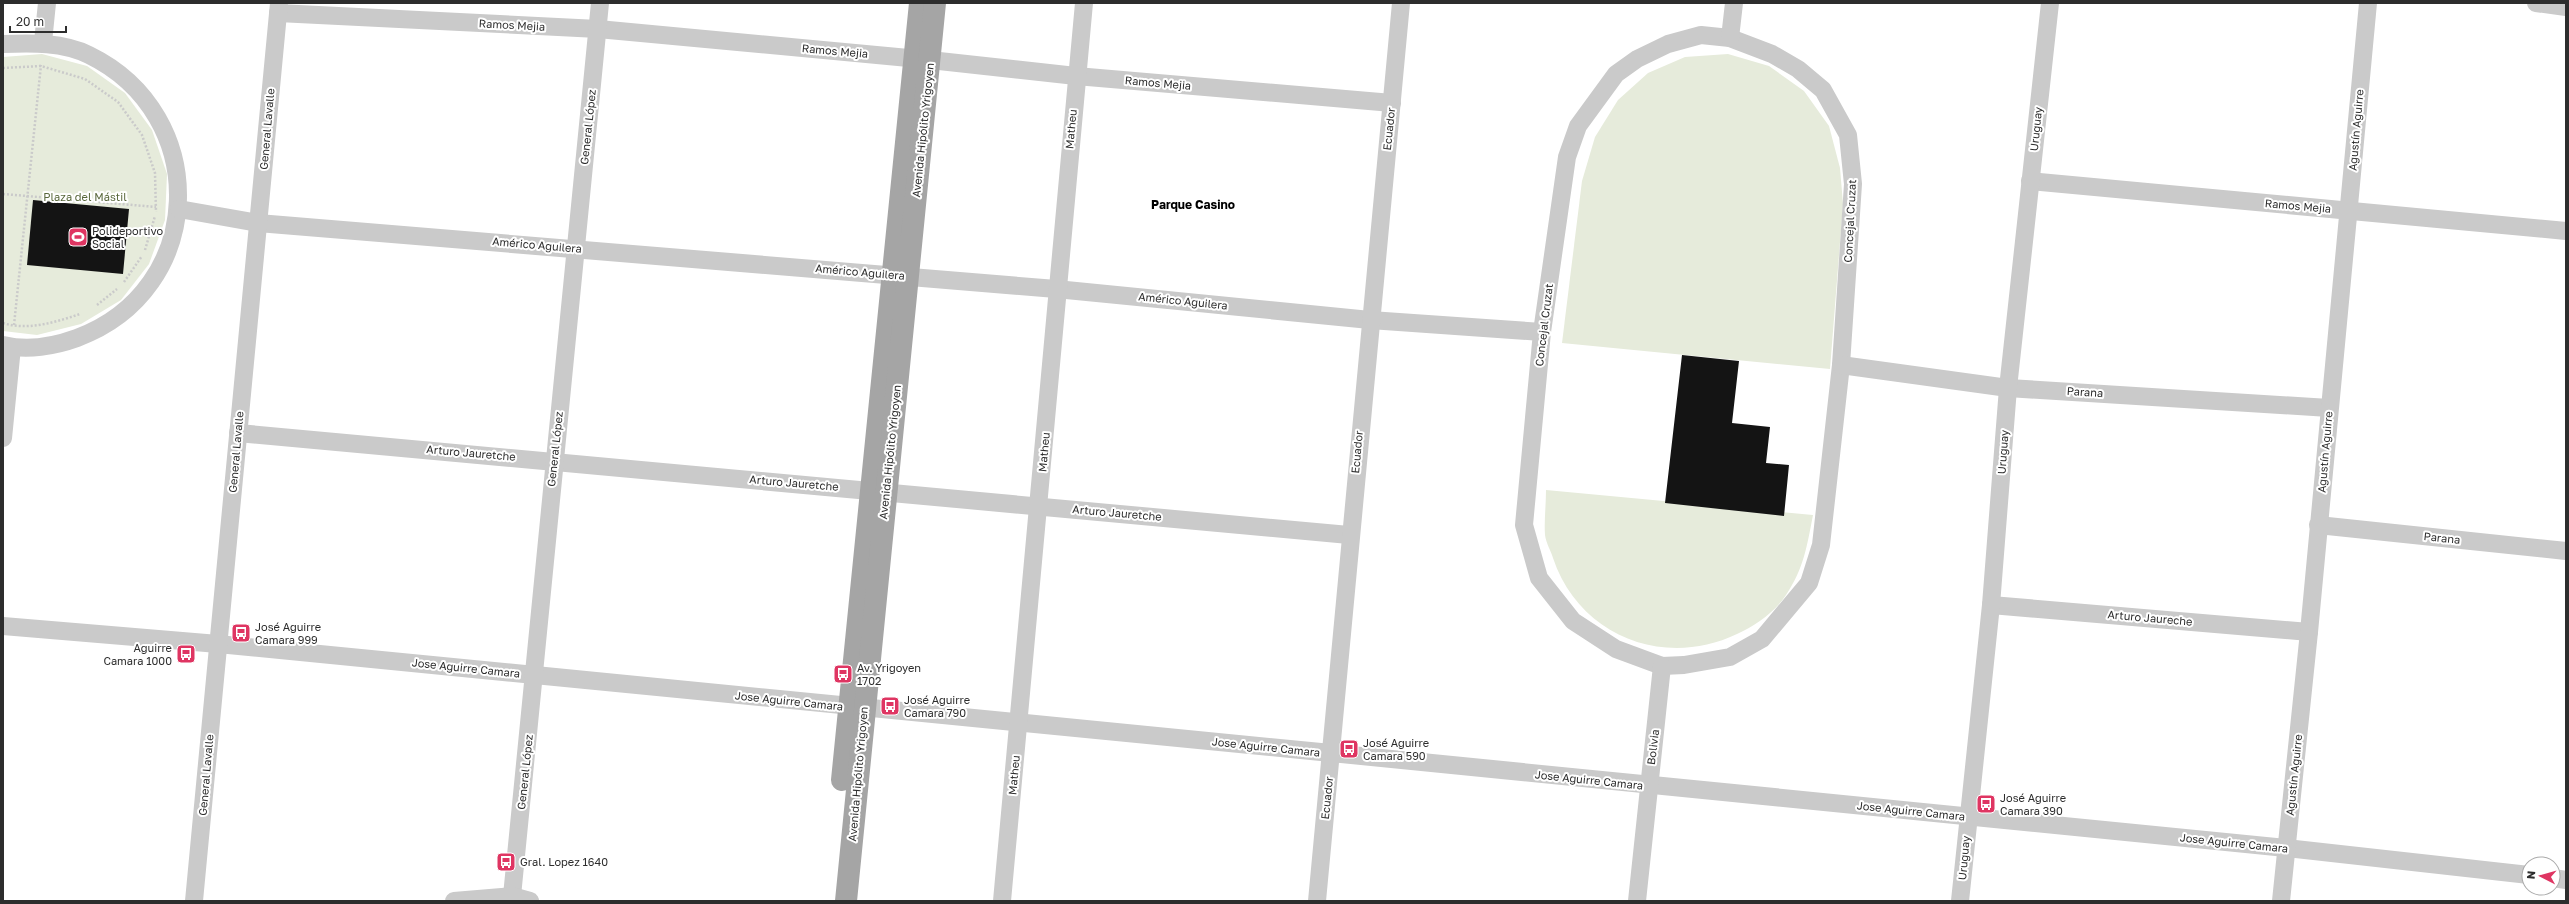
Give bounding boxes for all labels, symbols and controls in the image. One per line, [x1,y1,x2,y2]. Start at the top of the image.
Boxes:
scale bar [10,8,66,34]
text: 20 m [16,14,44,29]
street label: Ramos Mejia [479,16,546,33]
street label: Ramos Mejia [801,41,869,60]
street label: Avenida Hipólito Yrigoyen [909,62,936,198]
street label: Ramos Mejia [1124,73,1192,92]
street label: General Lavalle [256,88,277,170]
street label: General López [577,88,598,165]
street label: Agustín Aguirre [2345,89,2366,171]
street label: Ecuador [1380,106,1397,151]
street label: Uruguay [2027,106,2044,152]
street label: Matheu [1062,109,1079,149]
street label: Concejal Cruzat [1841,179,1858,263]
park label: Plaza del Mástil [43,190,127,203]
street label: Ramos Mejia [2264,196,2332,215]
district label: Parque Casino [1151,197,1235,212]
place label: Polideportivo Social [92,224,163,250]
sports icon: Polideportivo Social [67,226,89,248]
street label: Américo Aguilera [492,234,582,255]
street label: Américo Aguilera [815,261,905,282]
street label: Concejal Cruzat [1532,283,1555,367]
street label: Américo Aguilera [1138,289,1228,312]
street label: Avenida Hipólito Yrigoyen [876,384,903,520]
street label: Parana [2066,384,2104,399]
street label: General López [544,410,565,487]
street label: General Lavalle [225,411,246,493]
street label: Agustín Aguirre [2314,411,2335,493]
street label: Ecuador [1348,429,1365,474]
street label: Uruguay [1994,429,2011,475]
street label: Matheu [1035,432,1052,472]
street label: Arturo Jauretche [426,442,516,463]
street label: Arturo Jauretche [749,472,839,493]
street label: Arturo Jauretche [1072,502,1162,523]
street label: Parana [2423,529,2461,546]
street label: Arturo Jaureche [2107,607,2193,628]
place label: José Aguirre Camara 999 [255,620,321,646]
bus stop icon: José Aguirre Camara 999 [230,622,252,644]
place label: Aguirre Camara 1000 [103,641,172,667]
bus stop icon: Aguirre Camara 1000 [175,643,197,665]
street label: Jose Aguirre Camara [411,655,521,680]
place label: Av. Yrigoyen 1702 [857,661,921,687]
bus stop icon: Av. Yrigoyen 1702 [832,663,854,685]
street label: Jose Aguirre Camara [734,688,844,713]
place label: José Aguirre Camara 790 [904,693,970,719]
bus stop icon: José Aguirre Camara 790 [879,695,901,717]
street label: Avenida Hipólito Yrigoyen [845,706,870,842]
street label: Bolivia [1644,728,1661,765]
street label: General López [514,733,535,810]
street label: General Lavalle [195,734,216,816]
street label: Jose Aguirre Camara [1211,734,1321,759]
street label: Agustín Aguirre [2283,734,2304,816]
place label: José Aguirre Camara 590 [1363,736,1429,762]
bus stop icon: José Aguirre Camara 590 [1338,738,1360,760]
street label: Matheu [1005,755,1022,795]
street label: Jose Aguirre Camara [1534,767,1644,792]
street label: Ecuador [1318,775,1335,820]
place label: José Aguirre Camara 390 [2000,791,2066,817]
bus stop icon: José Aguirre Camara 390 [1975,793,1997,815]
street label: Jose Aguirre Camara [1856,798,1966,823]
street label: Jose Aguirre Camara [2179,830,2289,855]
street label: Uruguay [1955,835,1972,881]
bus stop icon: Gral. Lopez 1640 [495,851,517,873]
place label: Gral. Lopez 1640 [520,855,608,868]
north arrow [2521,856,2561,896]
text: N [2524,870,2537,880]

